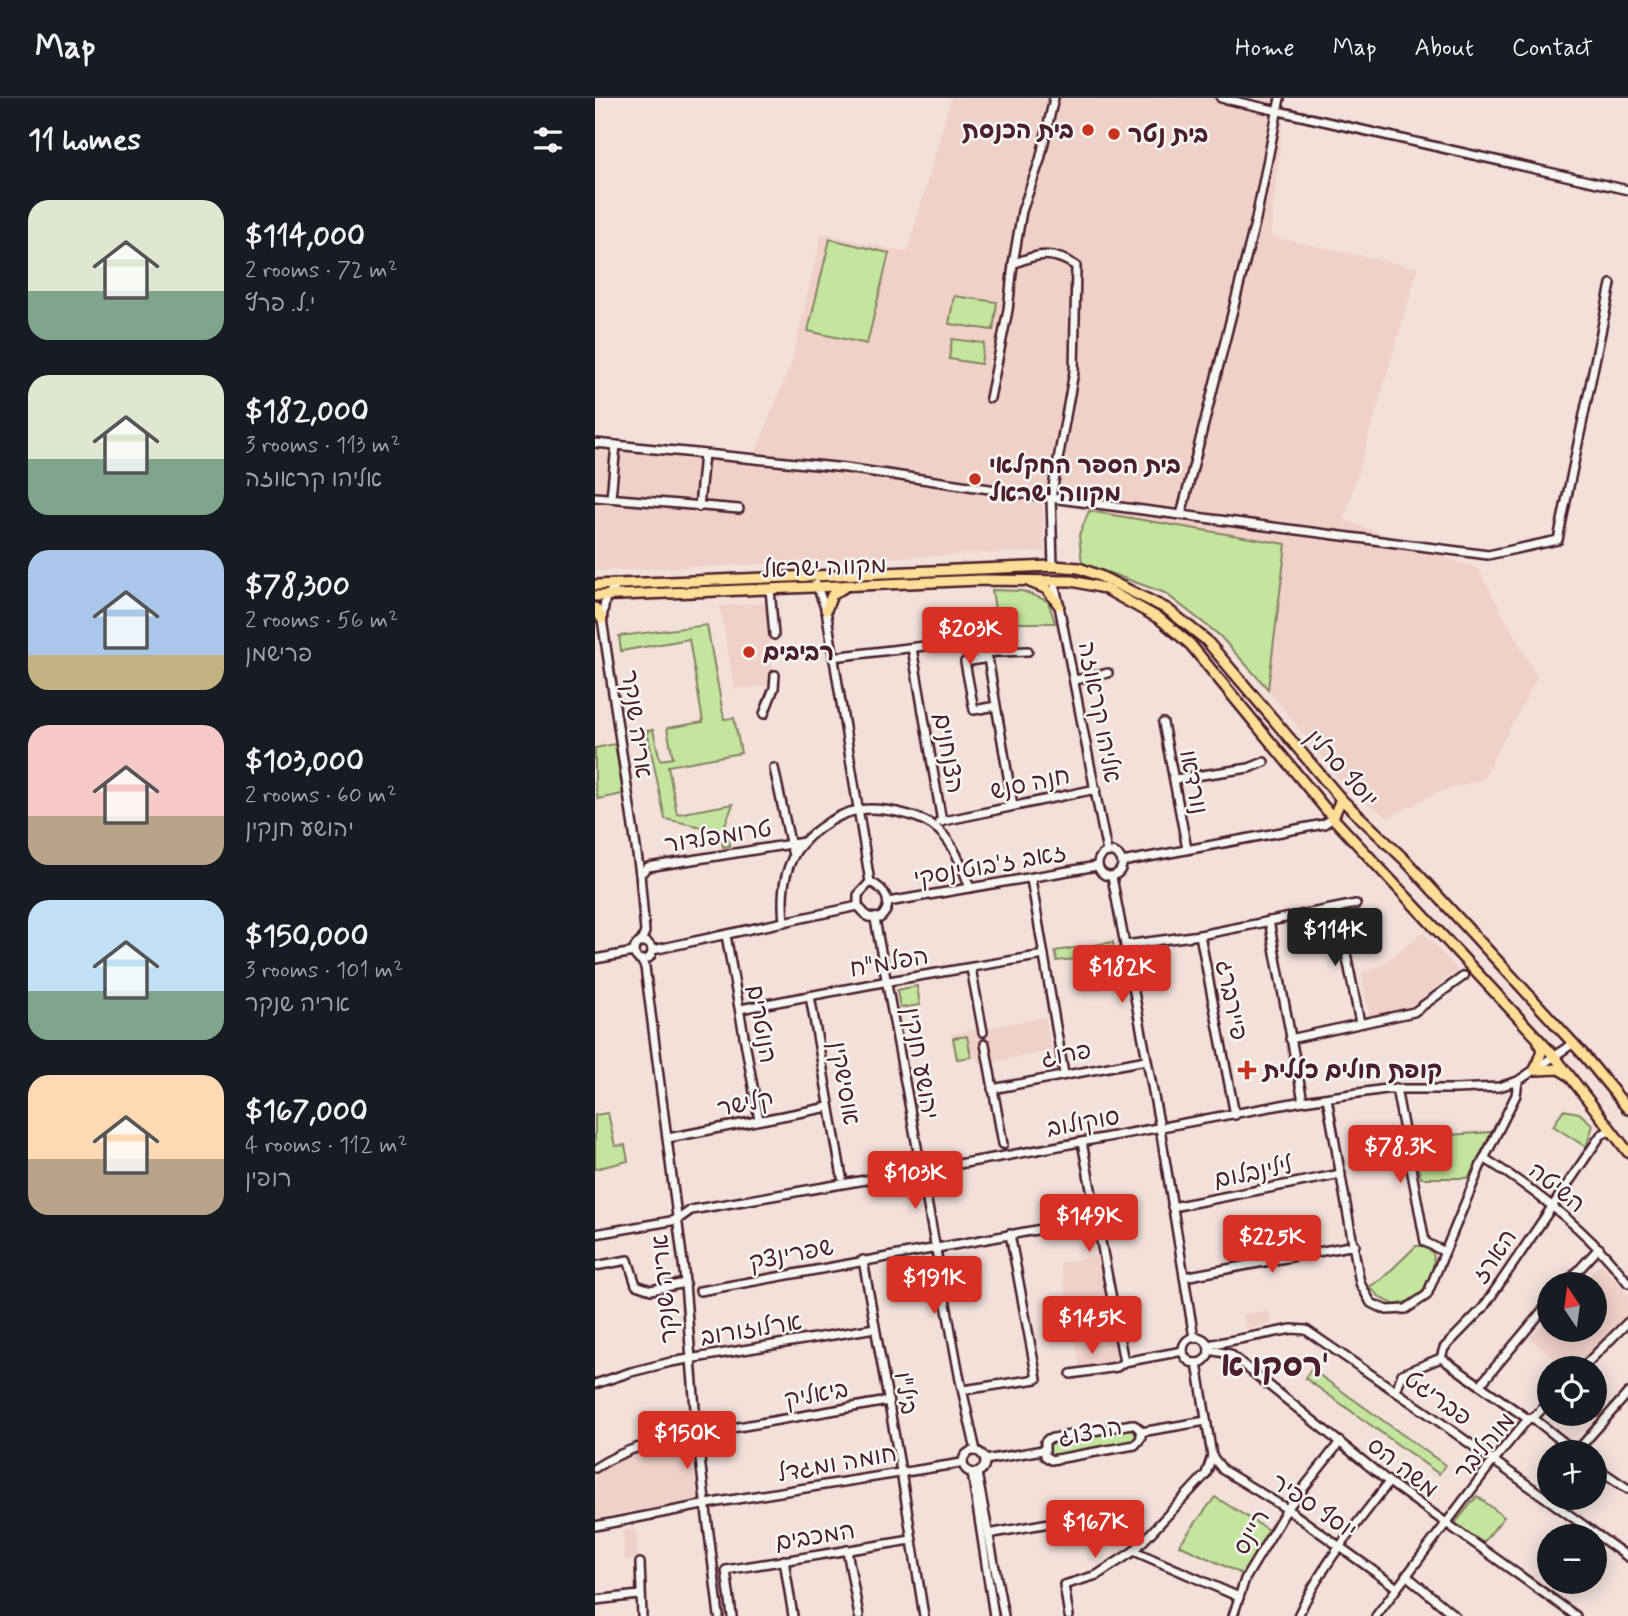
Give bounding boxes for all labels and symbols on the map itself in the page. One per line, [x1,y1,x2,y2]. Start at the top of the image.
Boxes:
place label: בית הכנסת [962,116,1074,147]
place label: בית נטר [1128,120,1208,151]
marker: בית הכנסת [1080,122,1096,138]
marker: בית נטר [1106,126,1122,142]
place label: בית הספר החקלאי מקווה ישראל [989,451,1181,510]
marker: בית הספר החקלאי מקווה ישראל [967,471,983,487]
street label: מקווה ישראל [761,551,887,586]
pin: $203K [921,608,1019,667]
place label: רביבים [763,638,834,669]
street label: אליהו קראוזה [1070,639,1127,786]
marker: רביבים [741,644,757,660]
street label: אריה שנקר [613,668,658,781]
street label: הצנחנים [925,711,970,796]
street label: יוסף סרלין [1297,723,1384,815]
street label: נורדאו [1171,747,1214,817]
street label: חנה סנש [988,761,1073,808]
street label: טרומפלדור [662,814,774,861]
street label: זאב ז'בוטינסקי [912,838,1069,895]
pin: $114K [1286,908,1384,968]
street label: הפלמ"ח [848,941,931,986]
pin: $182K [1073,946,1171,1005]
street label: פיירברג [1208,958,1253,1043]
street label: הנוטרים [738,983,783,1066]
street label: יהושע חנקין [894,1005,945,1122]
street label: פרוג [1039,1035,1094,1076]
street label: אוסישקין [821,1039,866,1128]
place label: קופת חולים כללית [1261,1056,1442,1087]
marker: קופת חולים כללית [1237,1060,1257,1080]
street label: קלישר [714,1084,776,1125]
street label: סוקולוב [1044,1102,1122,1145]
pin: $78.3K [1343,1126,1457,1185]
street label: לילינבלום [1211,1151,1296,1196]
pin: $103K [866,1152,964,1211]
street label: השיטה [1521,1156,1591,1221]
pin: $149K [1040,1194,1138,1254]
pin: $225K [1223,1216,1321,1275]
street label: הארז [1466,1224,1525,1290]
street label: שפרינצק [746,1232,836,1279]
street label: אריה שנקר [645,1233,686,1345]
pin: $191K [885,1256,983,1316]
north arrow [1537,1272,1607,1342]
pin: $145K [1043,1296,1141,1356]
street label: ארלוזורוב [698,1307,804,1354]
district label: רסקו א' [1221,1346,1329,1388]
street label: פבריגט [1397,1364,1477,1434]
street label: ביל"ו [886,1370,923,1417]
street label: ביאליק [782,1375,851,1416]
street label: מוהליבר [1448,1406,1523,1487]
pin: $150K [638,1412,736,1471]
street label: הרצוג [1056,1412,1125,1455]
street label: משה הס [1360,1431,1444,1506]
street label: חומה ומגדל [775,1439,899,1490]
street label: יוסף ספיר [1264,1467,1362,1547]
pin: $167K [1046,1500,1144,1560]
street label: ריינס [1227,1504,1278,1561]
street label: המכבים [773,1516,857,1559]

